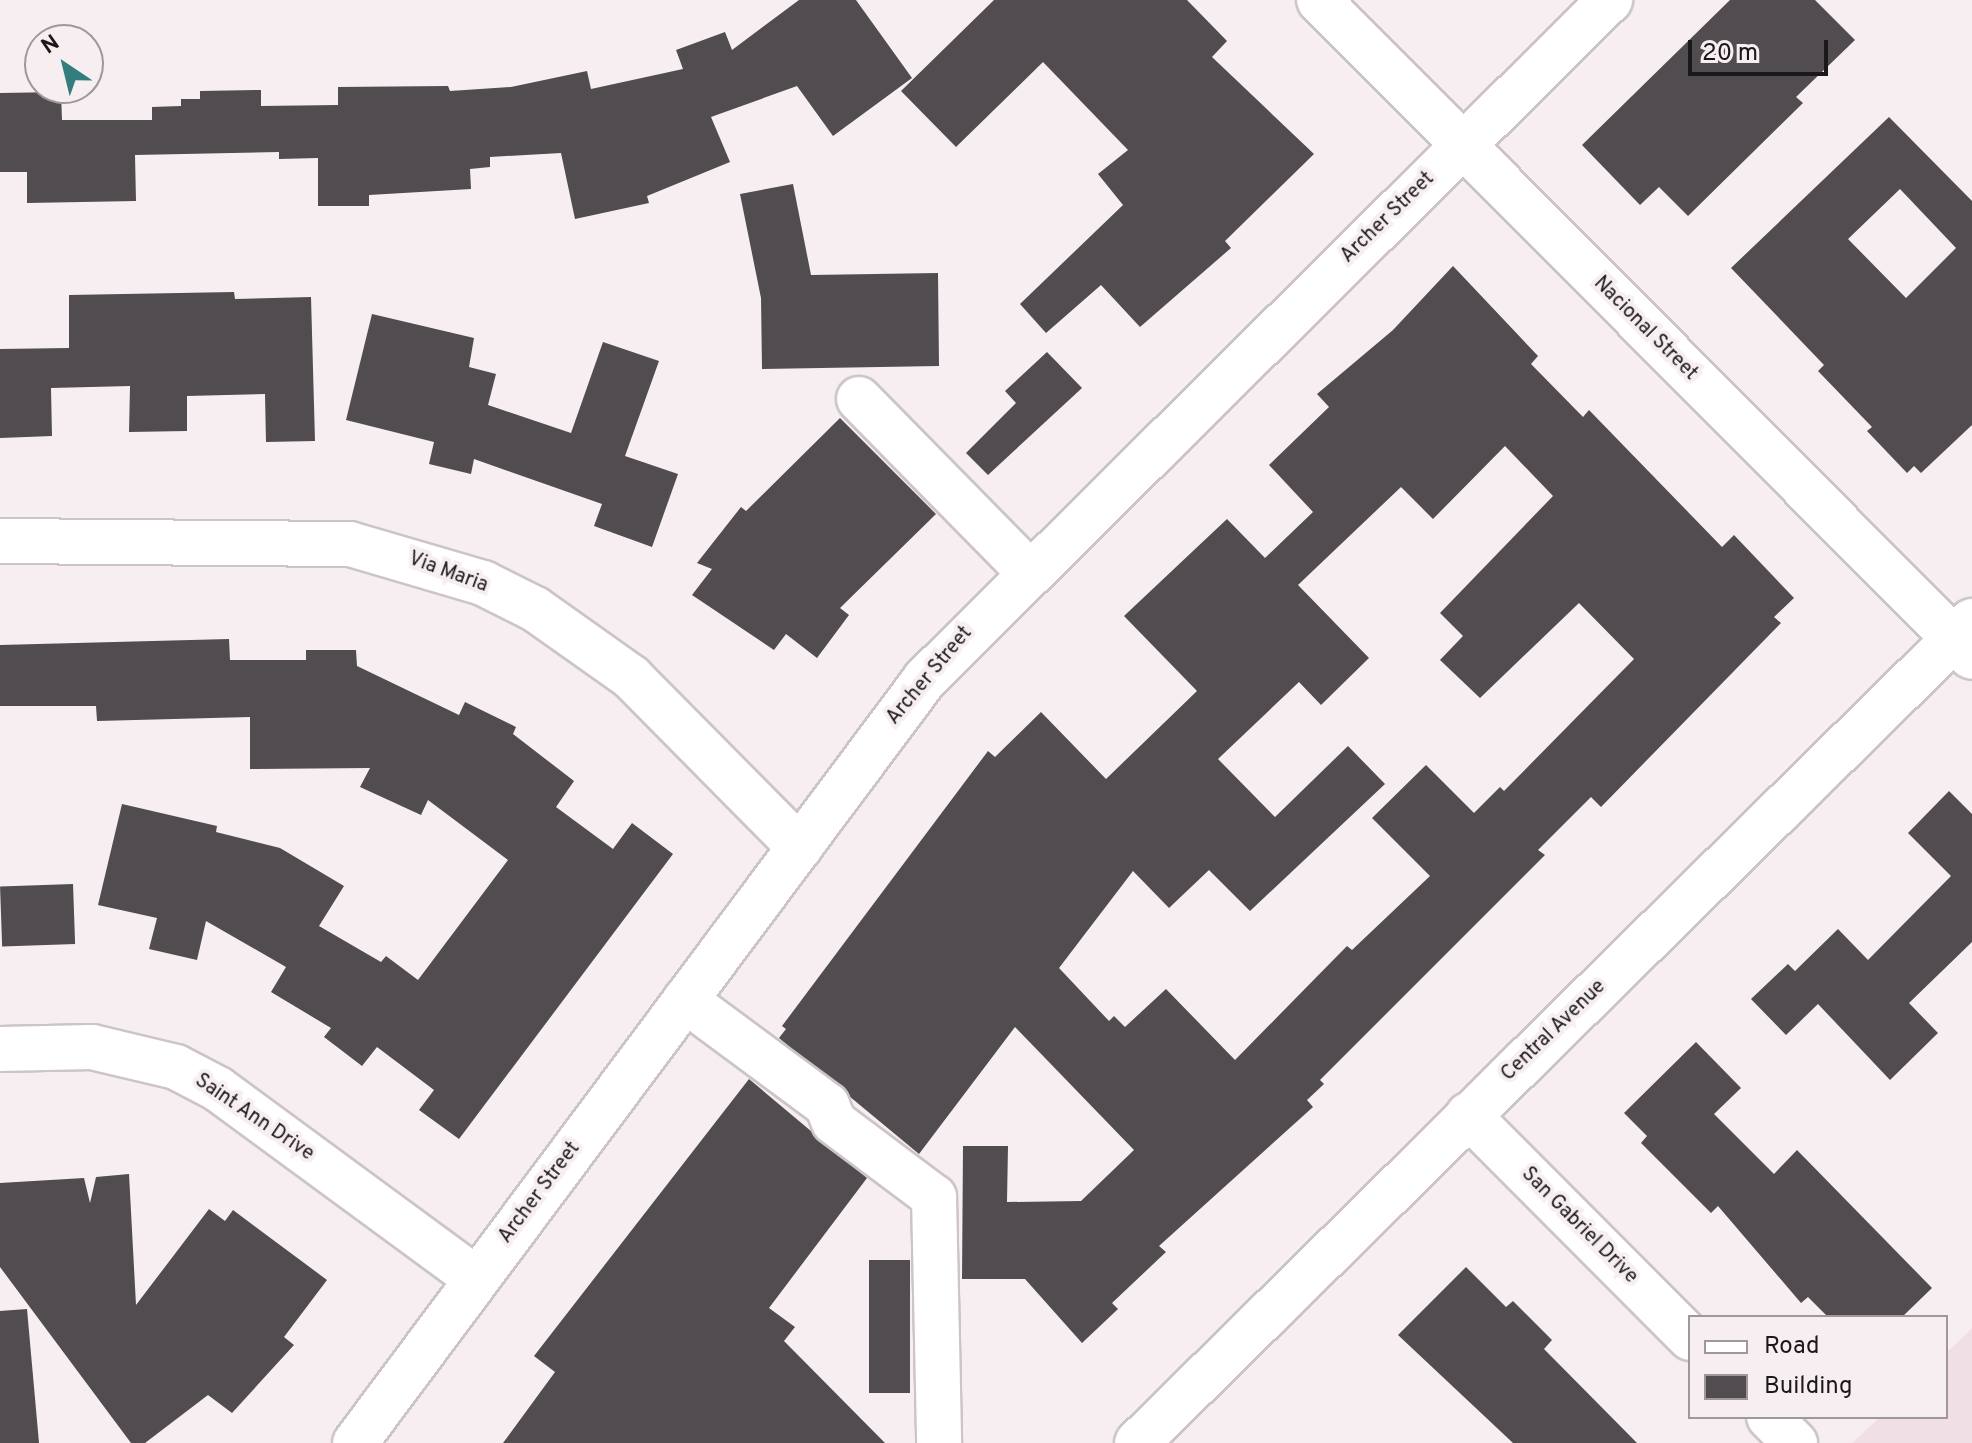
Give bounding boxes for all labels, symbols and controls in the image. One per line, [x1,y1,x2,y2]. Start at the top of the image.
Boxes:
north arrow [24,24,104,104]
scale bar [1692,24,1832,74]
text: N [37,30,65,61]
text: 20 m [1702,39,1758,69]
street label: Archer Street [1336,167,1440,269]
street label: Nacional Street [1588,272,1702,386]
street label: Via Maria [405,548,491,598]
street label: Archer Street [882,622,978,730]
street label: Central Avenue [1497,975,1611,1087]
street label: Saint Ann Drive [190,1069,318,1167]
street label: Archer Street [494,1137,586,1249]
street label: San Gabriel Drive [1516,1163,1642,1289]
legend [1688,1315,1948,1419]
text: Road [1764,1332,1820,1362]
text: Building [1764,1372,1853,1402]

